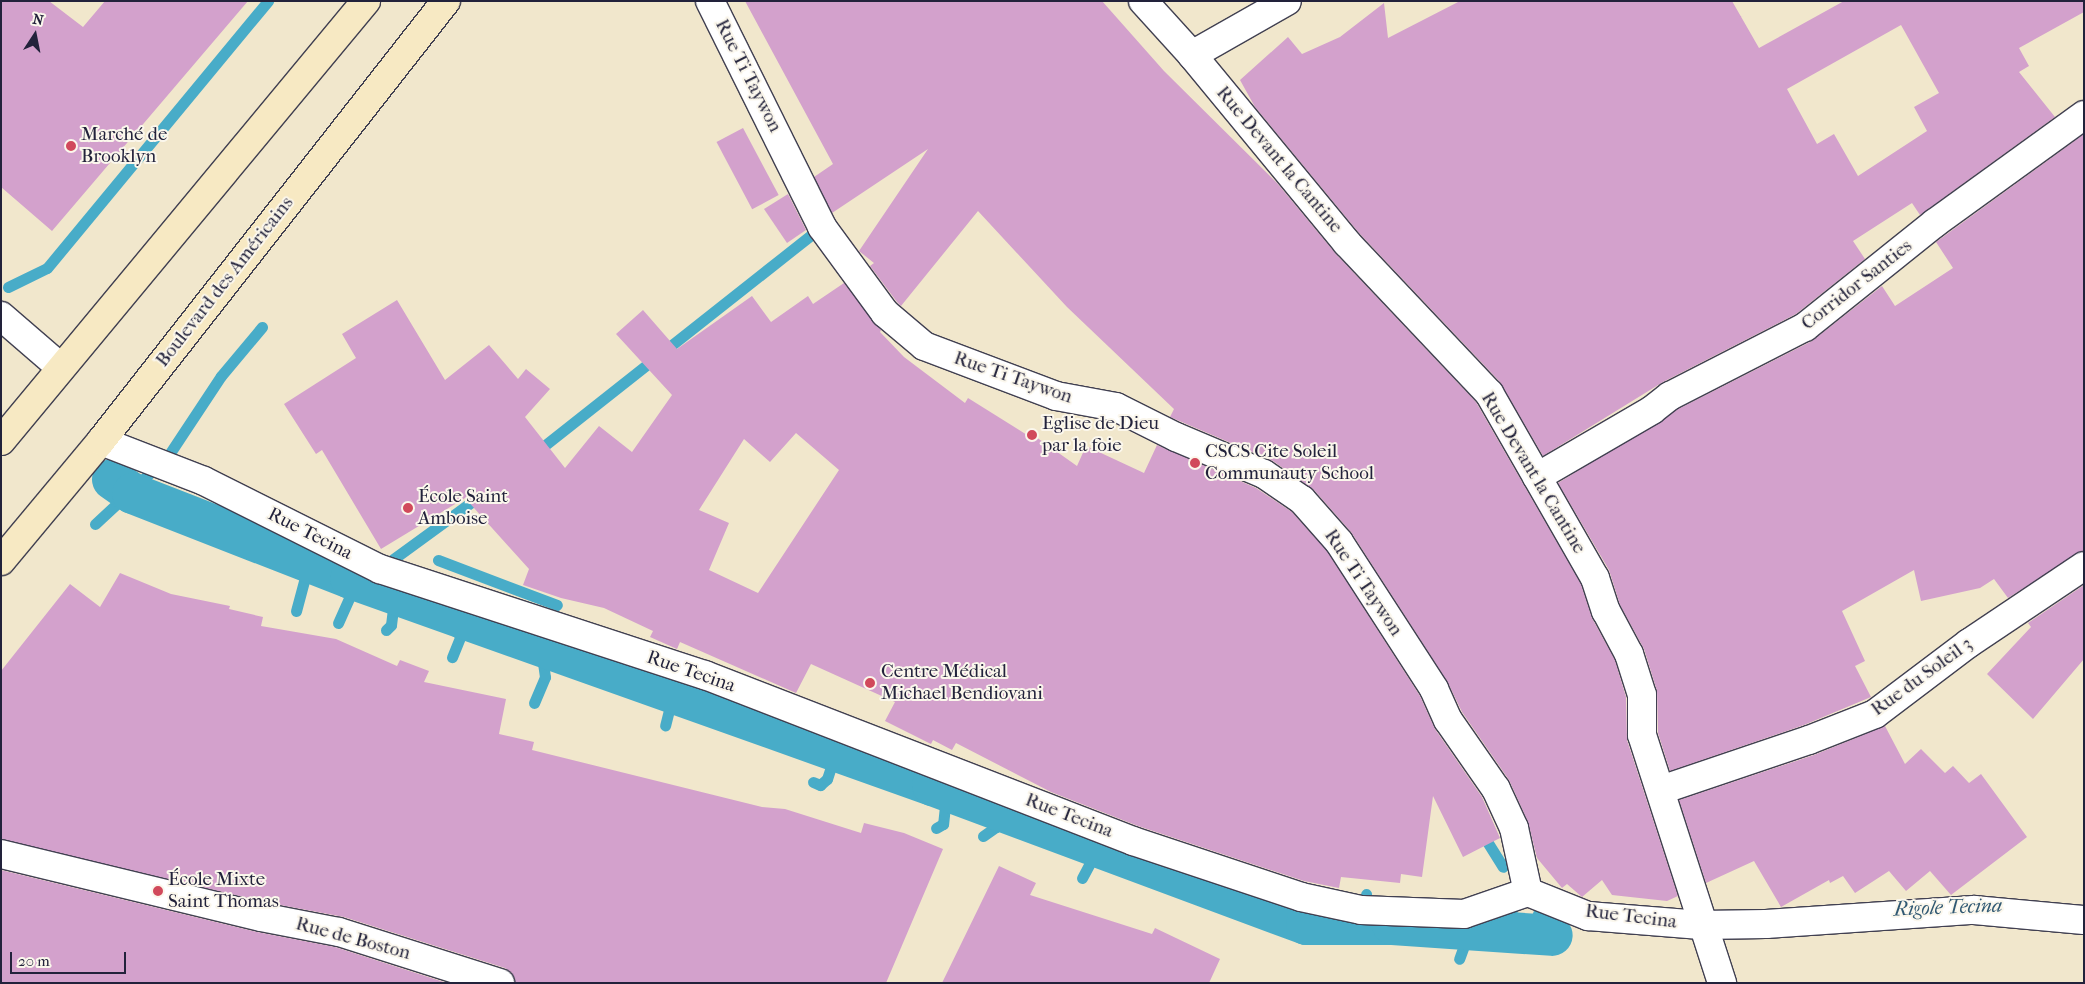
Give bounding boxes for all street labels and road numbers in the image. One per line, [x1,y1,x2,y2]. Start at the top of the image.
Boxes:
street label: Rue Ti Taywon [710,16,786,136]
street label: Rue Devant la Cantine [1211,82,1347,238]
street label: Boulevard des Américains [151,192,299,372]
street label: Corridor Santies [1797,235,1917,335]
street label: Rue Ti Taywon [951,347,1075,409]
street label: Rue Devant la Cantine [1476,388,1590,558]
street label: Rue Tecina [264,503,356,565]
street label: Rue Ti Taywon [1319,525,1407,641]
street label: Rue du Soleil 3 [1867,633,1977,721]
street label: Rue Tecina [644,646,738,698]
street label: Rue Tecina [1022,789,1116,843]
street label: Rue Tecina [1584,900,1678,934]
street label: Rue de Boston [293,913,413,965]

